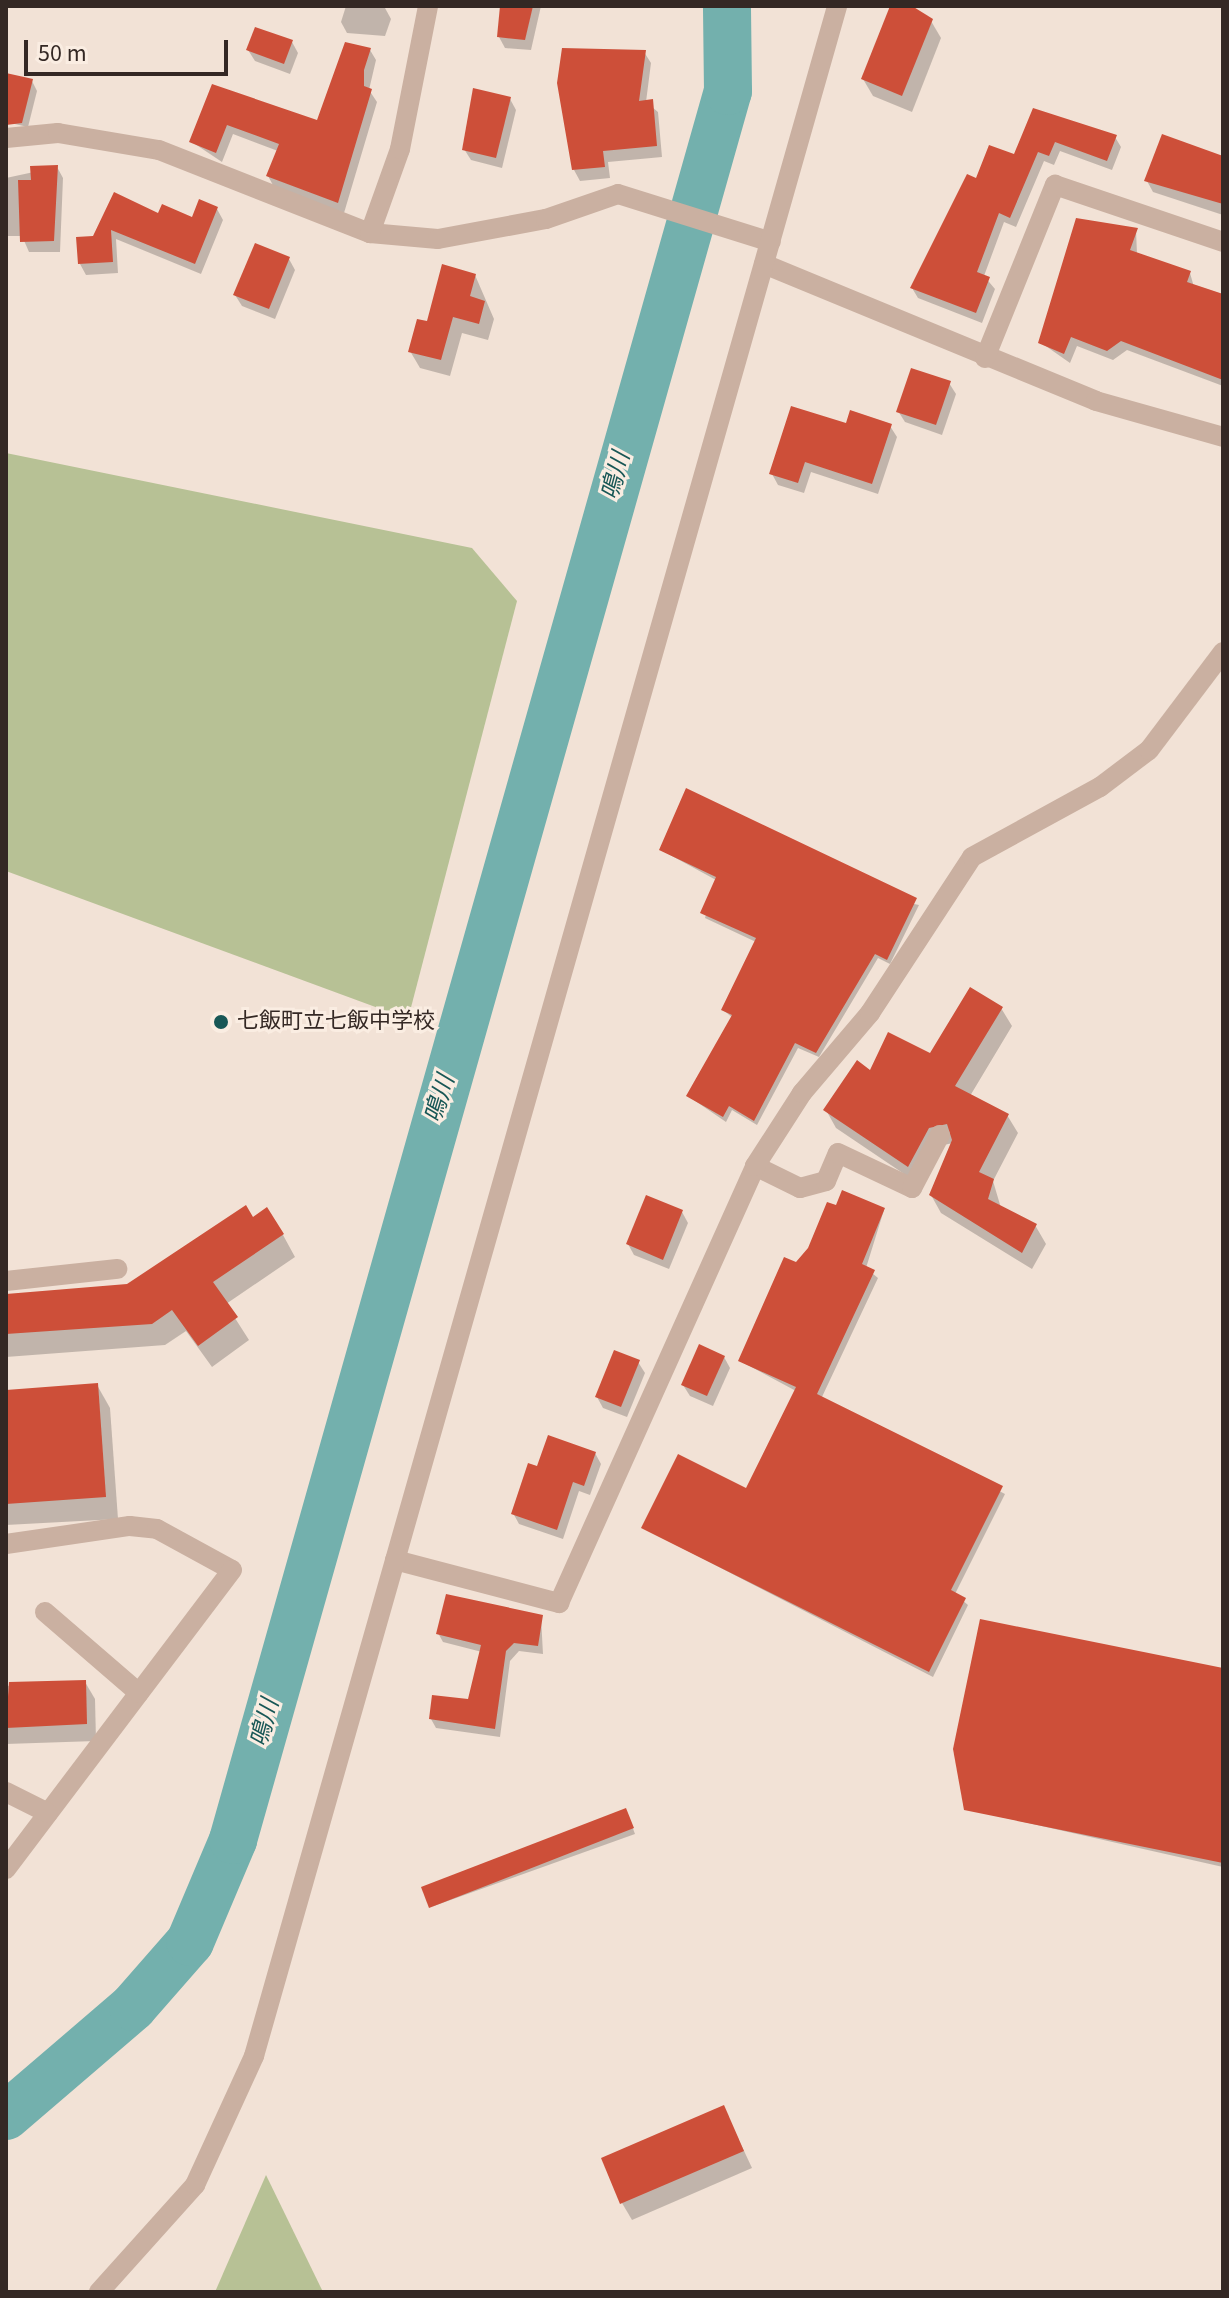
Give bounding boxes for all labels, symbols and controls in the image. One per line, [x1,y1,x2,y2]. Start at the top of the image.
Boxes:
scale bar [28,24,232,74]
text: 50 m [38,36,87,71]
water label: 鳴川 [596,449,636,503]
place label: 七飯町立七飯中学校 [237,1009,435,1035]
marker: 七飯町立七飯中学校 [212,1013,230,1031]
water label: 鳴川 [419,1072,461,1126]
water label: 鳴川 [245,1696,285,1750]

